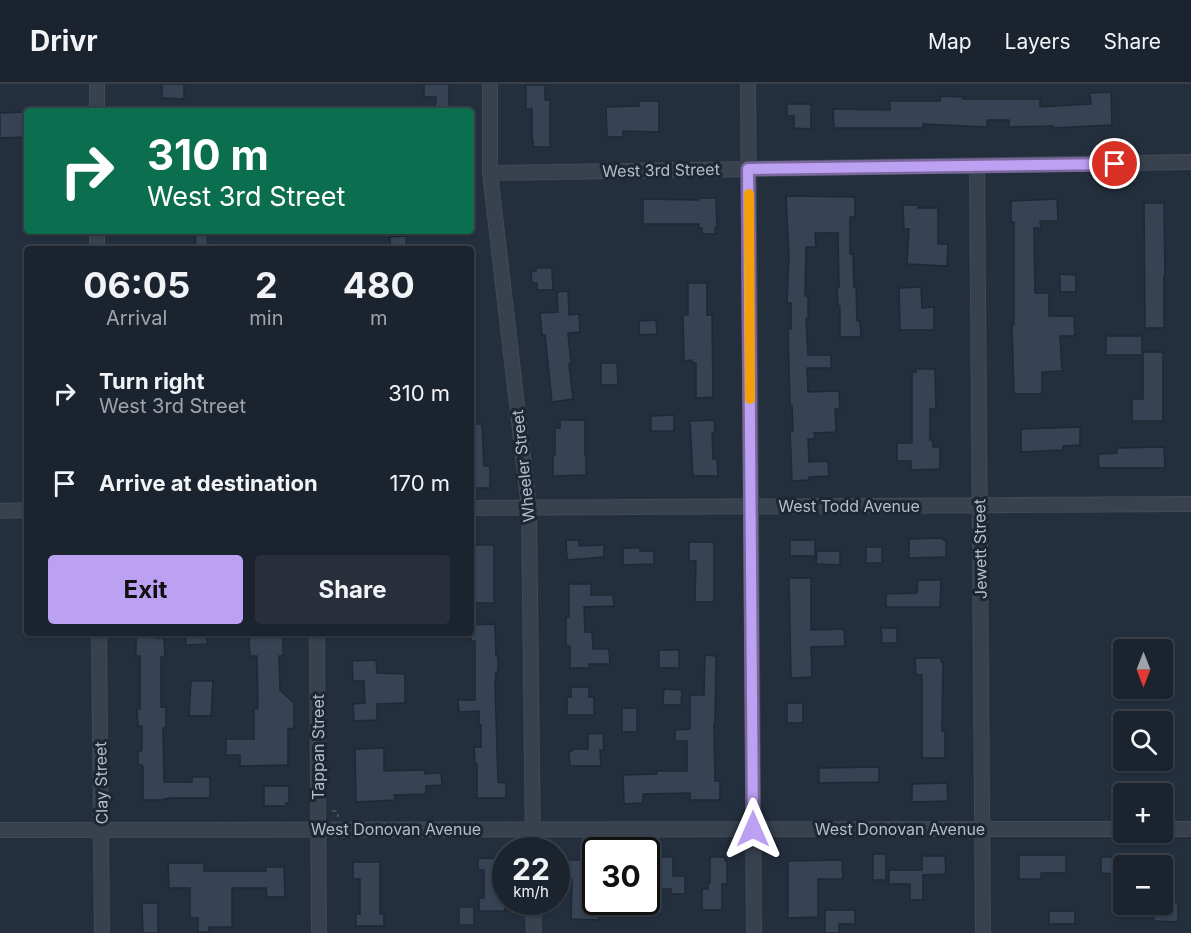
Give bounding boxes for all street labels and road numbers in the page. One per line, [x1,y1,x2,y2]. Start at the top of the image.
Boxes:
street label: West 3rd Street [602,159,720,181]
street label: Wheeler Street [507,409,539,523]
street label: West Todd Avenue [778,496,920,516]
street label: Jewett Street [969,499,991,599]
street label: Tappan Street [308,694,328,800]
street label: Clay Street [90,741,112,825]
street label: West Donovan Avenue [311,819,481,839]
street label: West Donovan Avenue [815,819,985,839]

